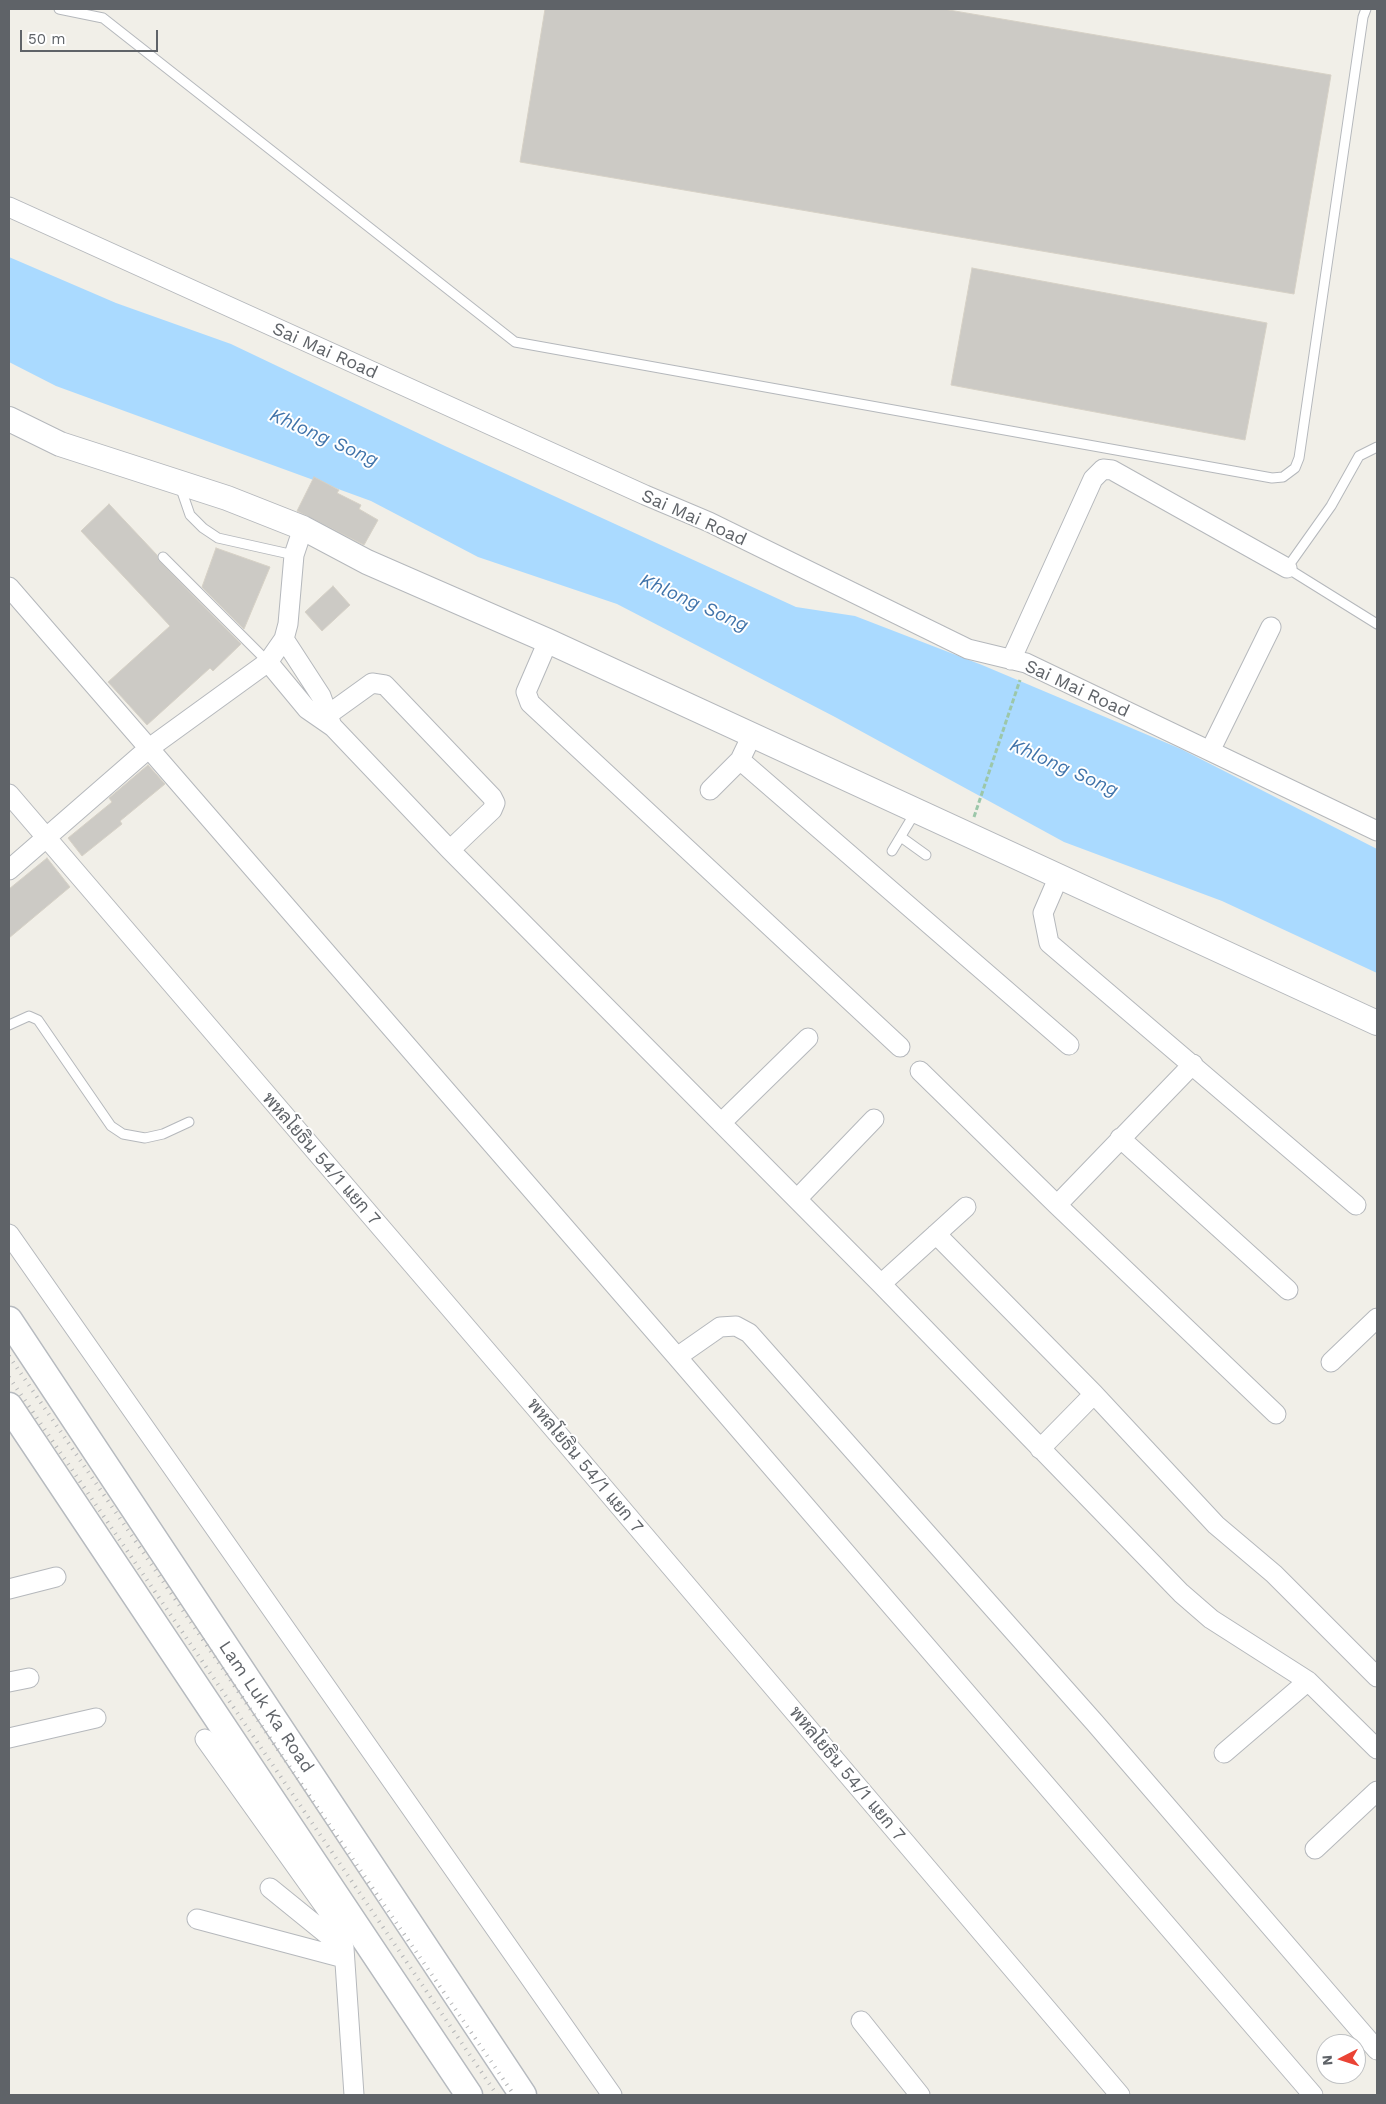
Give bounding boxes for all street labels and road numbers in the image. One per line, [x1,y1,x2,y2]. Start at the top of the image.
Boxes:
street label: Sai Mai Road [269,318,381,384]
street label: Sai Mai Road [638,485,750,551]
street label: Sai Mai Road [1021,655,1133,723]
street label: พหลโยธิน 54/1 แยก 7 [257,1088,385,1230]
street label: พหลโยธิน 54/1 แยก 7 [522,1394,648,1538]
street label: Lam Luk Ka Road [214,1637,318,1777]
street label: พหลโยธิน 54/1 แยก 7 [784,1702,910,1846]

